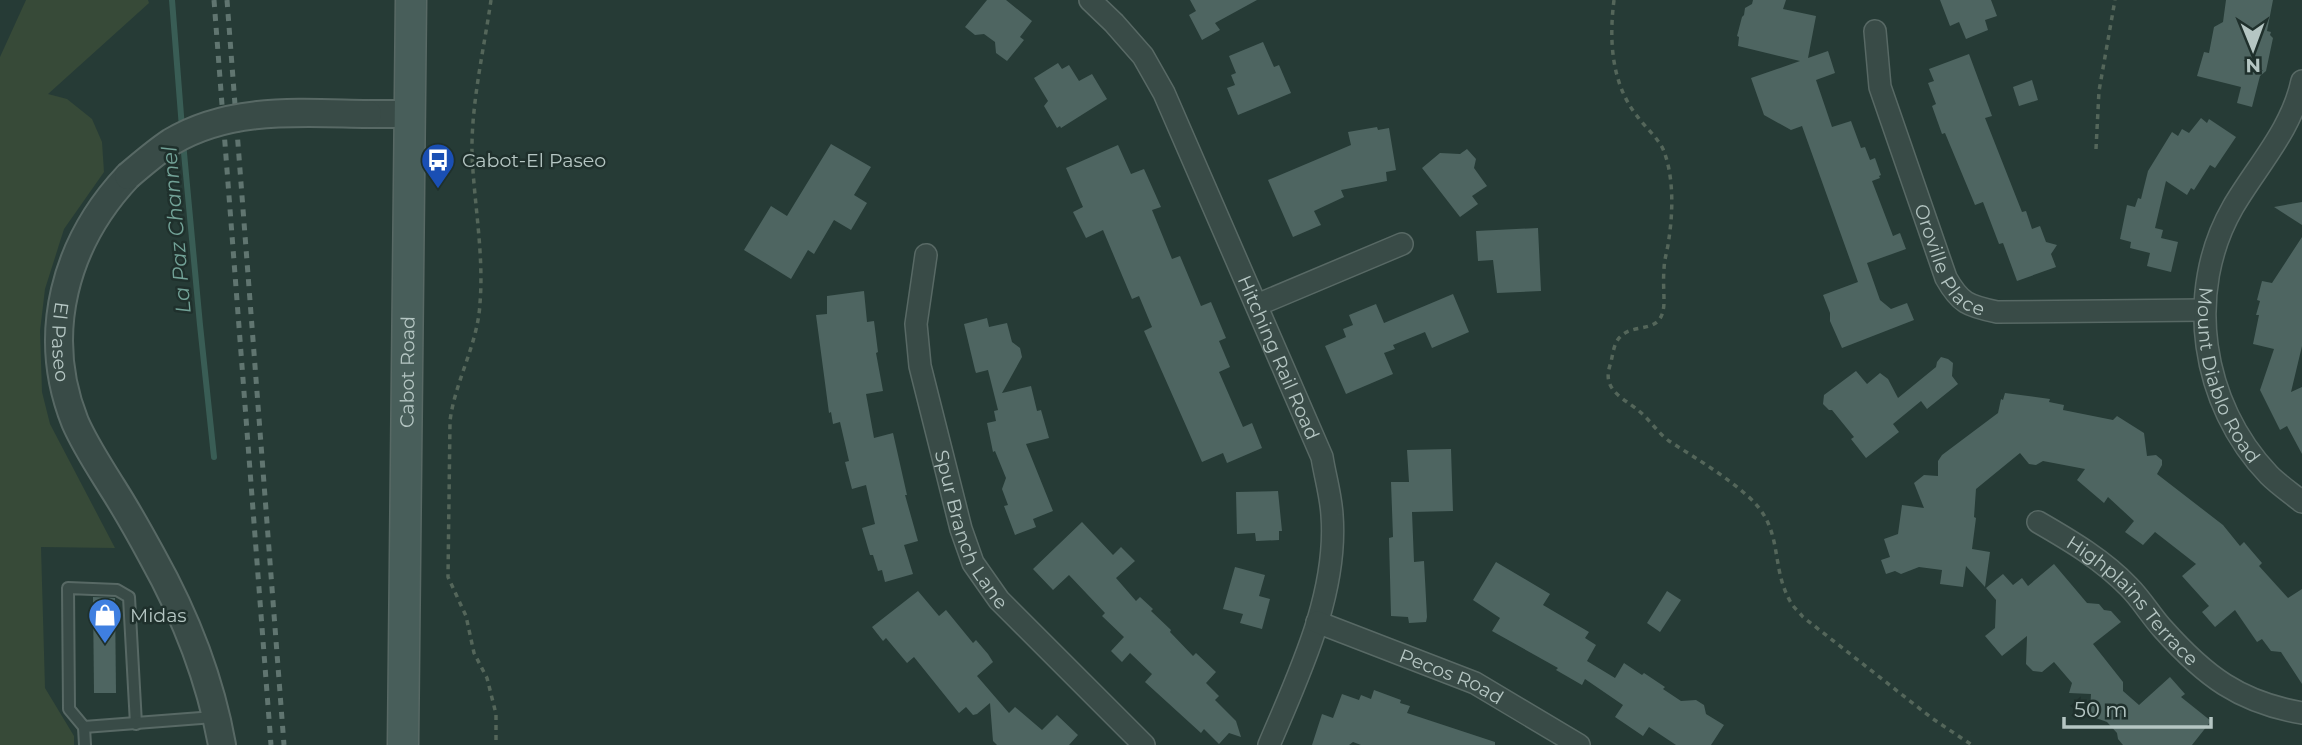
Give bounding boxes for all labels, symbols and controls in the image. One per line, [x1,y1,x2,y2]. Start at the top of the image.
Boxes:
north arrow [2218,14,2288,84]
text: N [2245,54,2261,77]
bus stop icon: Cabot-El Paseo [419,141,457,190]
water label: La Paz Channel [156,145,196,315]
place label: Cabot-El Paseo [462,149,606,172]
street label: Oroville Place [1910,201,1987,320]
street label: Hitching Rail Road [1233,272,1325,443]
street label: Mount Diablo Road [2193,286,2265,467]
street label: El Paseo [48,300,74,384]
street label: Cabot Road [395,316,419,428]
street label: Spur Branch Lane [930,447,1013,614]
street label: Highplains Terrace [2062,530,2203,670]
shop icon: Midas [86,596,124,645]
place label: Midas [130,604,187,627]
street label: Pecos Road [1396,643,1508,709]
scale bar [2064,686,2211,730]
text: 50 m [2074,697,2128,722]

